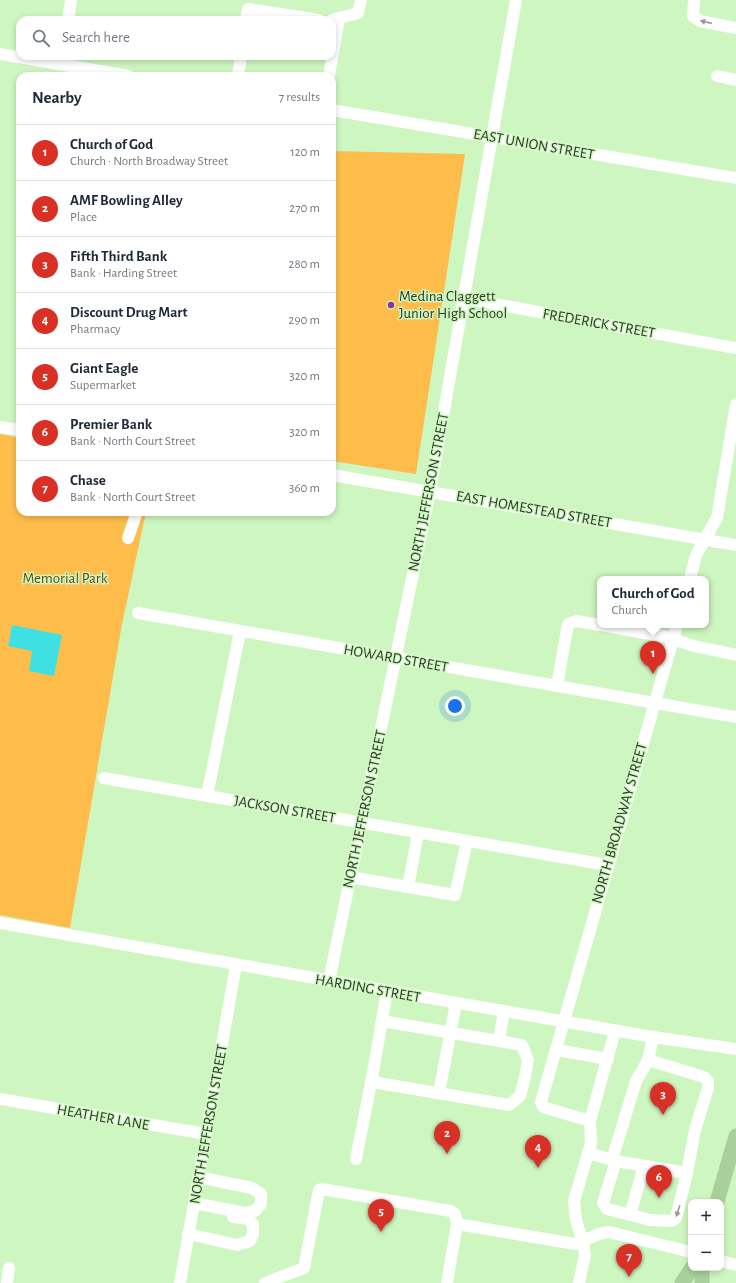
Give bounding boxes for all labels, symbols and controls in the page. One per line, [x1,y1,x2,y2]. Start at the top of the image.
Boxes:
search box [16,16,336,60]
one-way arrow [700,19,712,25]
icon: search [30,27,52,49]
text: Search here [62,30,130,45]
text: Nearby [32,89,82,106]
text: 7 results [279,91,320,104]
street label: EAST UNION STREET [472,126,596,163]
text: Church of God [70,137,153,152]
text: 1 [43,146,47,159]
text: 120 m [290,146,320,159]
text: Church · North Broadway Street [70,155,228,168]
text: AMF Bowling Alley [70,193,183,208]
text: 2 [42,202,48,215]
text: 270 m [289,202,320,215]
text: Place [70,211,97,224]
text: Fifth Third Bank [70,249,167,264]
text: 3 [42,258,48,271]
text: 280 m [289,258,320,271]
text: Bank · Harding Street [70,267,177,280]
place label: Medina Claggett Junior High School [399,289,507,321]
marker: Medina Claggett Junior High School [386,300,396,310]
text: Discount Drug Mart [70,305,188,320]
street label: FREDERICK STREET [542,306,657,341]
text: 4 [42,314,48,327]
text: 290 m [289,314,320,327]
text: Pharmacy [70,323,121,336]
text: Giant Eagle [70,361,138,376]
text: 5 [42,370,48,383]
text: 320 m [289,370,320,383]
text: Supermarket [70,379,136,392]
street label: NORTH JEFFERSON STREET [406,411,451,573]
text: Premier Bank [70,417,152,432]
text: 6 [42,426,48,439]
text: 320 m [289,426,320,439]
text: Bank · North Court Street [70,435,195,448]
text: Chase [70,473,106,488]
text: 7 [42,482,48,495]
text: 360 m [289,482,320,495]
street label: EAST HOMESTEAD STREET [455,488,614,531]
text: Bank · North Court Street [70,491,195,504]
park label: Memorial Park [22,571,108,586]
popup [597,576,709,628]
text: Church of God [611,586,695,601]
text: Church [611,604,647,617]
pin: 1 [640,641,666,674]
street label: HOWARD STREET [342,642,450,675]
your location [445,696,465,716]
street label: NORTH JEFFERSON STREET [340,728,389,890]
street label: NORTH BROADWAY STREET [589,740,650,905]
street label: JACKSON STREET [233,793,337,826]
street label: HARDING STREET [314,972,422,1005]
street label: NORTH JEFFERSON STREET [187,1043,230,1205]
pin: 3 [650,1082,676,1115]
street label: HEATHER LANE [56,1102,150,1133]
pin: 2 [434,1121,460,1154]
pin: 4 [525,1135,551,1168]
pin: 6 [646,1165,672,1198]
pin: 5 [368,1199,394,1232]
map controls [688,1199,724,1271]
button: + [688,1199,724,1235]
one-way arrow [675,1206,681,1218]
button: − [688,1235,724,1271]
pin: 7 [616,1244,642,1277]

